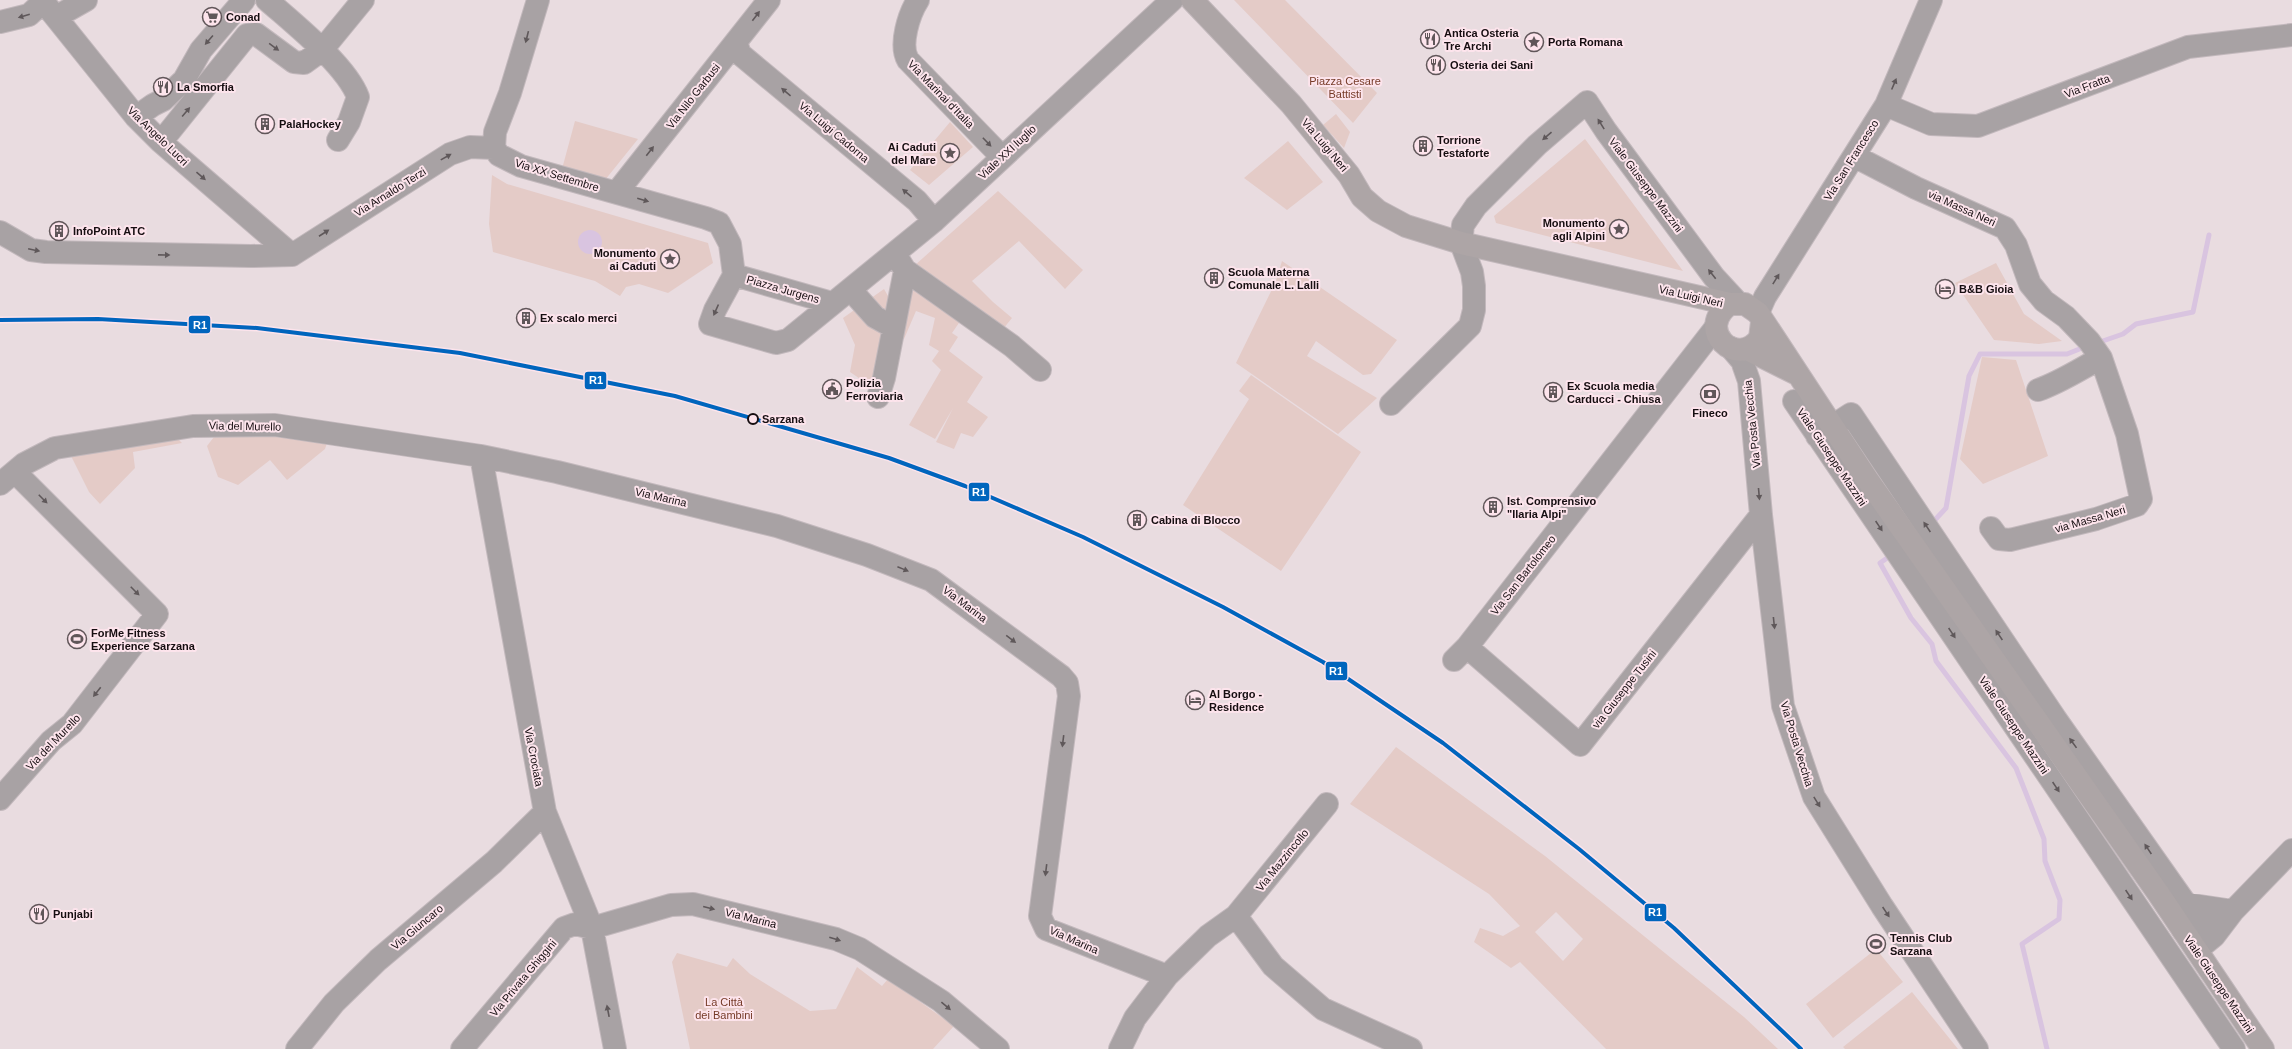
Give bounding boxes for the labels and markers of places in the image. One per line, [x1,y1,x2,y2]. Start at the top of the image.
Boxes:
supermarket icon: Conad [201,6,223,28]
place label: Conad [226,11,260,23]
place label: Antica Osteria Tre Archi [1444,27,1519,52]
restaurant icon: Antica Osteria Tre Archi [1419,28,1441,50]
place icon: Porta Romana [1523,31,1545,53]
place label: Porta Romana [1548,36,1623,48]
restaurant icon: Osteria dei Sani [1425,54,1447,76]
place label: Osteria dei Sani [1450,59,1533,71]
restaurant icon: La Smorfia [152,76,174,98]
place label: La Smorfia [177,81,235,93]
building icon: PalaHockey [254,113,276,135]
place label: PalaHockey [279,118,342,130]
place label: Torrione Testaforte [1437,134,1489,159]
building icon: Torrione Testaforte [1412,135,1434,157]
place label: Ai Caduti del Mare [888,141,936,166]
place icon: Ai Caduti del Mare [939,142,961,164]
place label: Monumento agli Alpini [1543,217,1605,242]
place icon: Monumento agli Alpini [1608,218,1630,240]
building icon: InfoPoint ATC [48,220,70,242]
place label: InfoPoint ATC [73,225,145,237]
place label: Monumento ai Caduti [594,247,656,272]
place icon: Monumento ai Caduti [659,248,681,270]
place label: Scuola Materna Comunale L. Lalli [1228,266,1319,291]
building icon: Scuola Materna Comunale L. Lalli [1203,267,1225,289]
hotel icon: B&B Gioia [1934,278,1956,300]
place label: B&B Gioia [1959,283,2014,295]
building icon: Ex scalo merci [515,307,537,329]
place label: Ex scalo merci [540,312,617,324]
place label: Polizia Ferroviaria [846,377,904,402]
public building icon: Polizia Ferroviaria [821,378,843,400]
place label: Ex Scuola media Carducci - Chiusa [1567,380,1661,405]
building icon: Ex Scuola media Carducci - Chiusa [1542,381,1564,403]
bank icon: Fineco [1699,383,1721,405]
place label: Fineco [1692,407,1728,419]
marker: Sarzana [747,413,759,425]
place label: Sarzana [762,413,805,425]
place label: Ist. Comprensivo "Ilaria Alpi" [1507,495,1597,520]
building icon: Ist. Comprensivo "Ilaria Alpi" [1482,496,1504,518]
building icon: Cabina di Blocco [1126,509,1148,531]
place label: Cabina di Blocco [1151,514,1241,526]
place label: ForMe Fitness Experience Sarzana [91,627,196,652]
sports icon: ForMe Fitness Experience Sarzana [66,628,88,650]
place label: Al Borgo - Residence [1209,688,1264,713]
hotel icon: Al Borgo - Residence [1184,689,1206,711]
restaurant icon: Punjabi [28,903,50,925]
place label: Punjabi [53,908,93,920]
place label: Tennis Club Sarzana [1890,932,1952,957]
sports icon: Tennis Club Sarzana [1865,933,1887,955]

